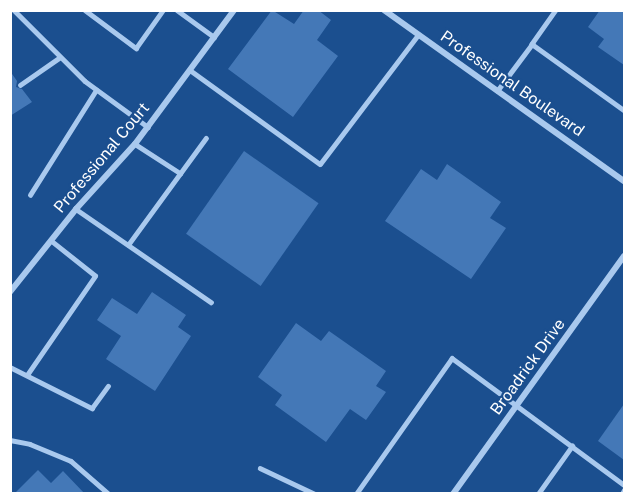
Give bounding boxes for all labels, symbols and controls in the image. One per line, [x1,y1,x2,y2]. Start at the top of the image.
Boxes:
street label: Professional Boulevard [436,27,588,141]
street label: Professional Court [50,99,154,217]
street label: Broadrick Drive [487,315,569,419]

